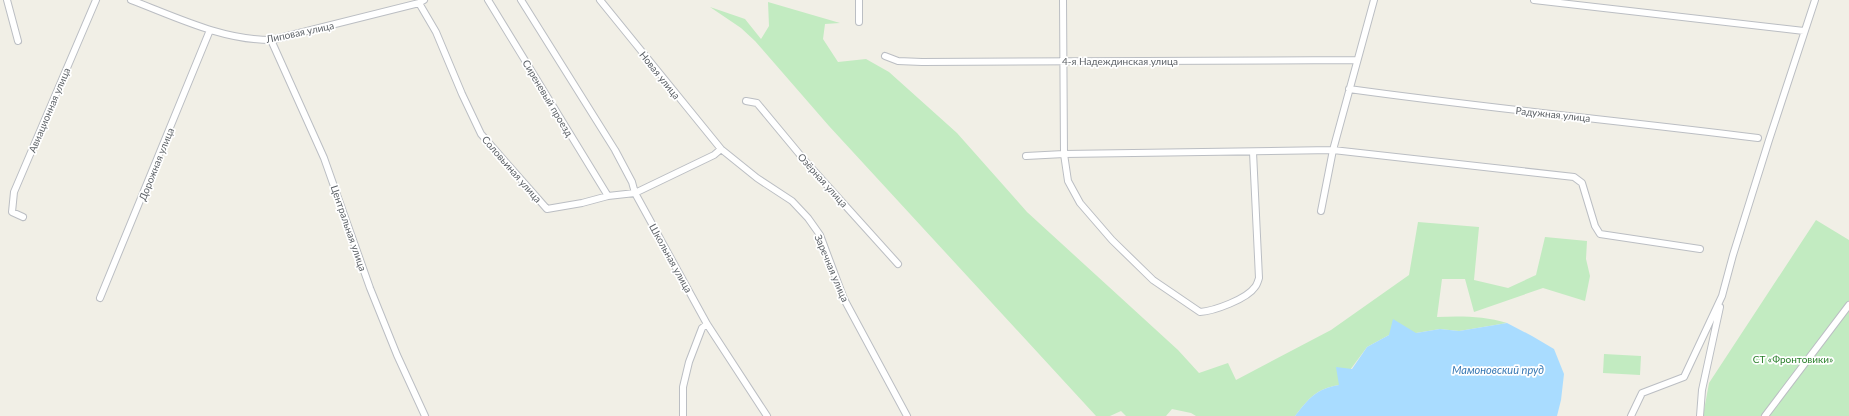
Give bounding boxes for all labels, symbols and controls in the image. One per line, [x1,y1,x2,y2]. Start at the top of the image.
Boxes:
street label: Липовая улица [264,19,335,45]
street label: Новая улица [637,49,683,101]
street label: 4-я Надеждинская улица [1062,55,1178,67]
street label: Сиреневый проезд [520,57,576,139]
street label: Авиационная улица [26,66,72,154]
street label: Радужная улица [1515,104,1591,124]
street label: Дорожная улица [136,126,176,202]
street label: Соловьиная улица [480,133,544,205]
street label: Озёрная улица [796,150,850,210]
street label: Центральная улица [329,183,369,273]
street label: Школьная улица [647,221,695,295]
street label: Заречная улица [812,232,852,304]
park label: СТ «Фронтовики» [1753,353,1833,365]
water label: Мамоновский пруд [1452,363,1544,376]

